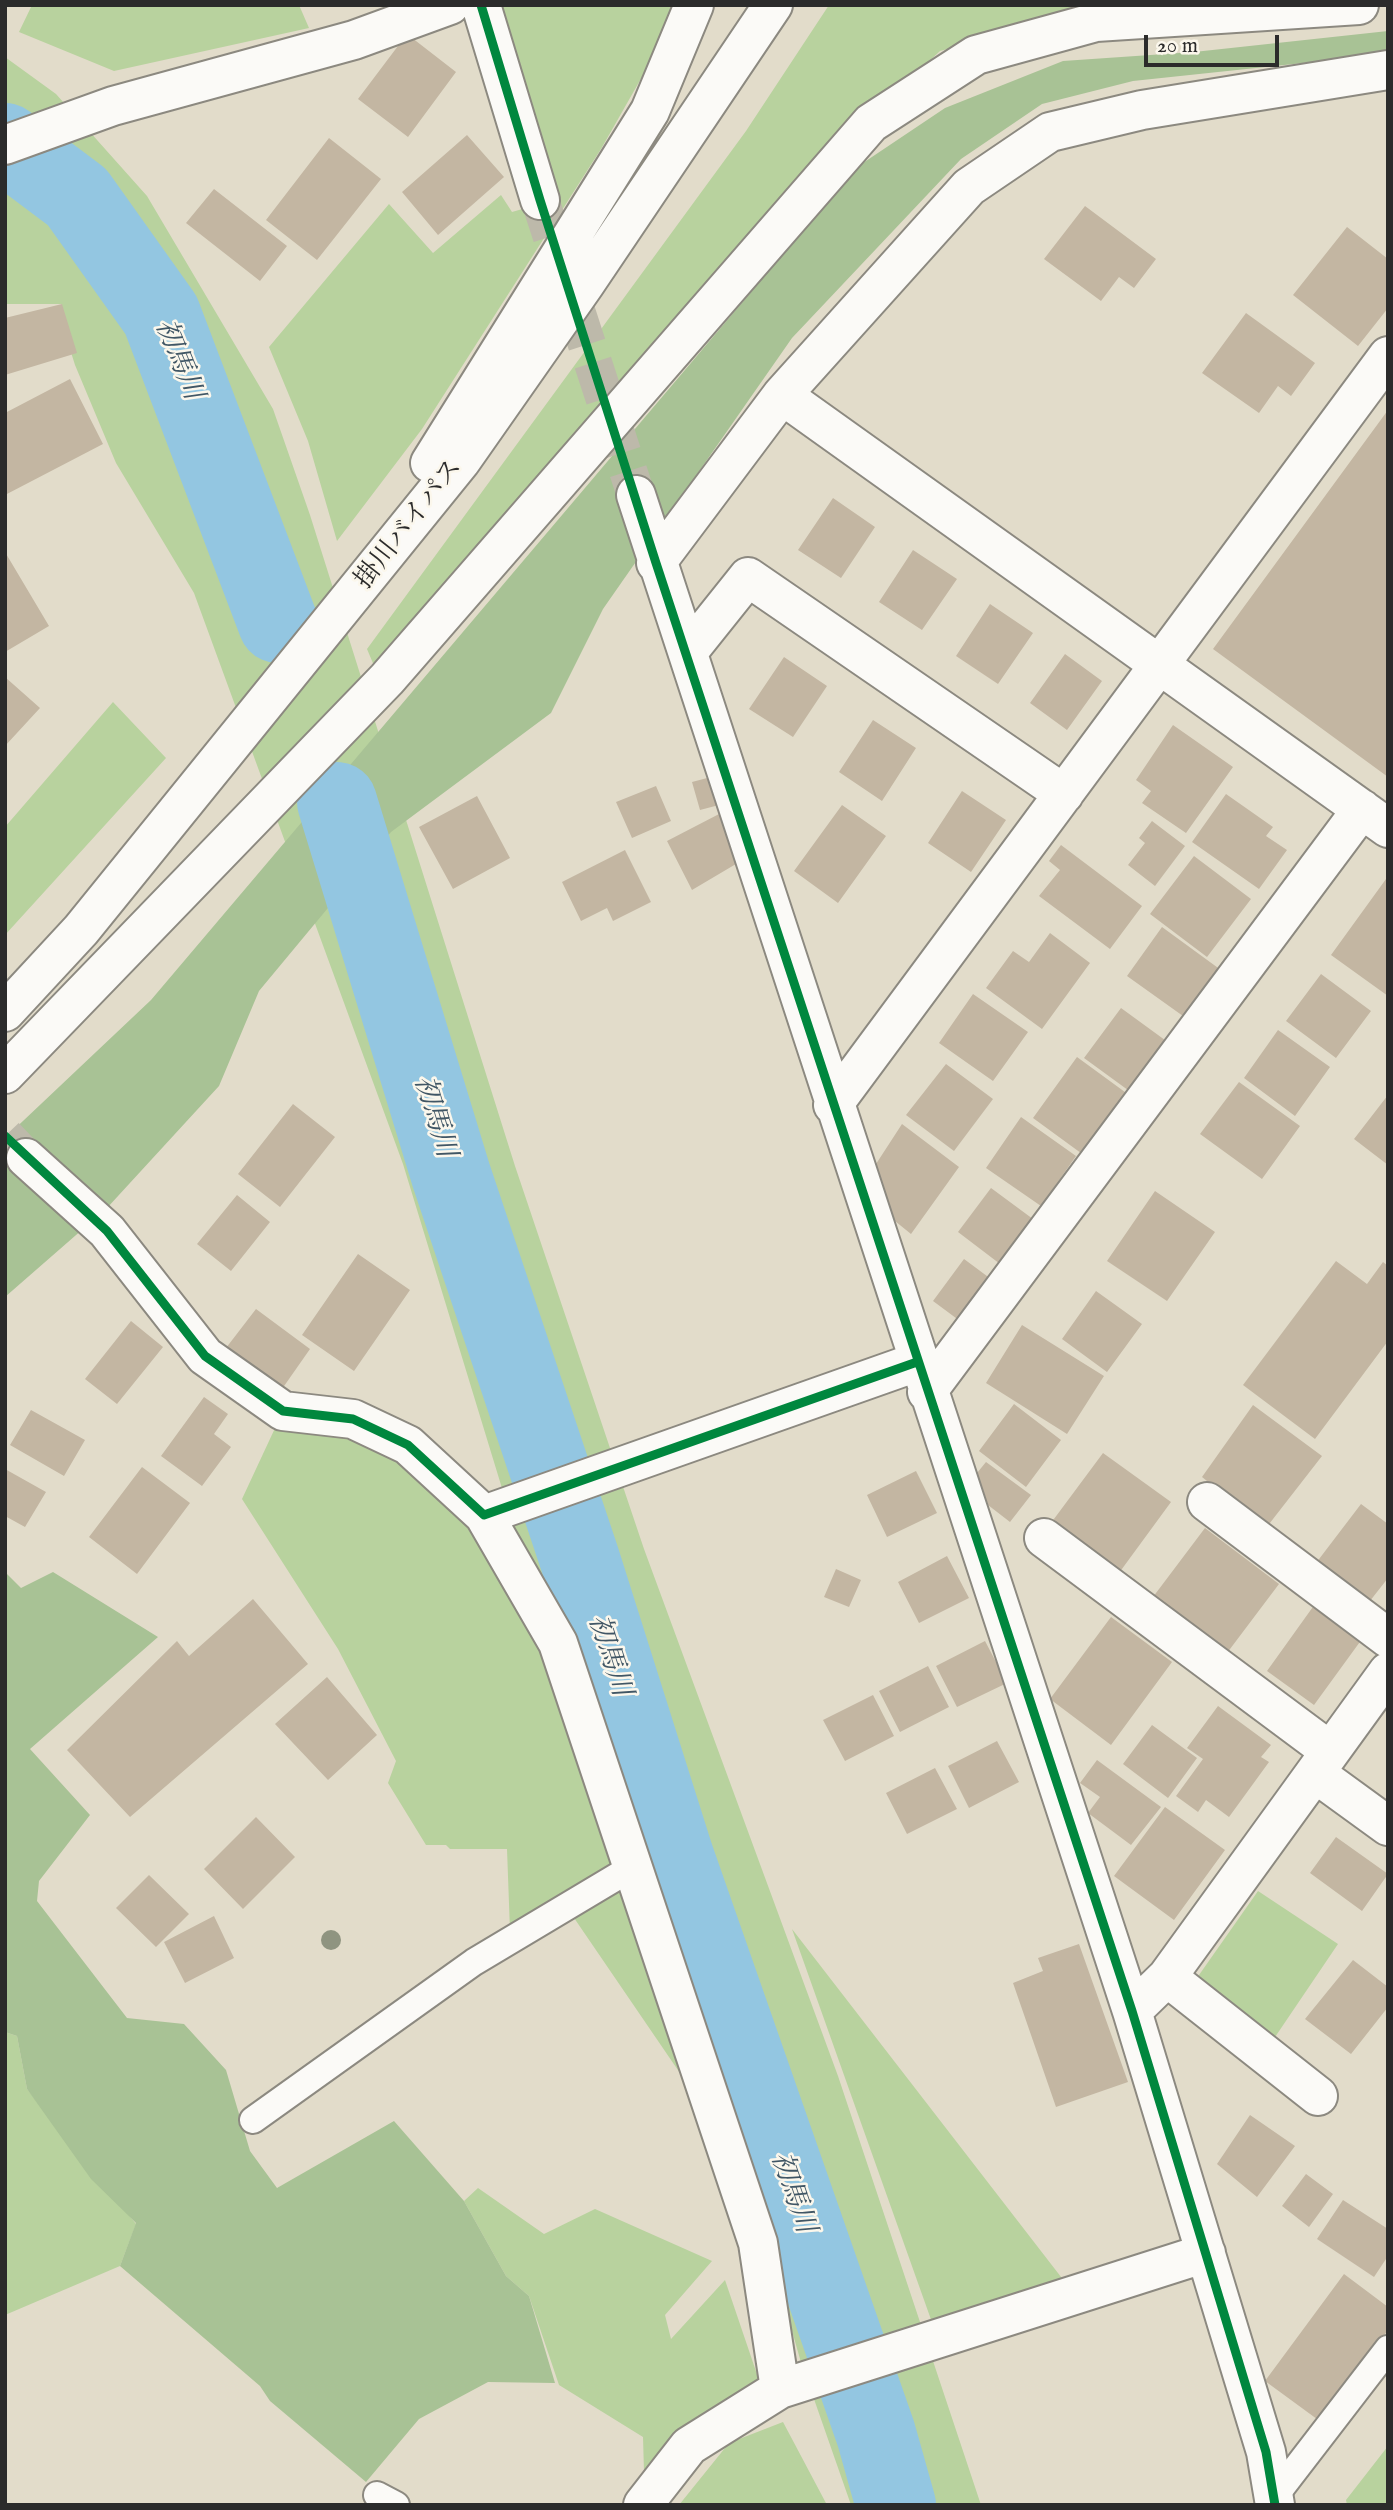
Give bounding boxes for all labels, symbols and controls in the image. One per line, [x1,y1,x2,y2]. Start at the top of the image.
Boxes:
scale bar [1148,21,1283,65]
text: 20 m [1157,33,1198,60]
water label: 初馬川 [146,315,208,405]
street label: 掛川バイパス [350,454,470,596]
water label: 初馬川 [405,1072,461,1162]
water label: 初馬川 [579,1611,637,1701]
water label: 初馬川 [761,2148,821,2238]

